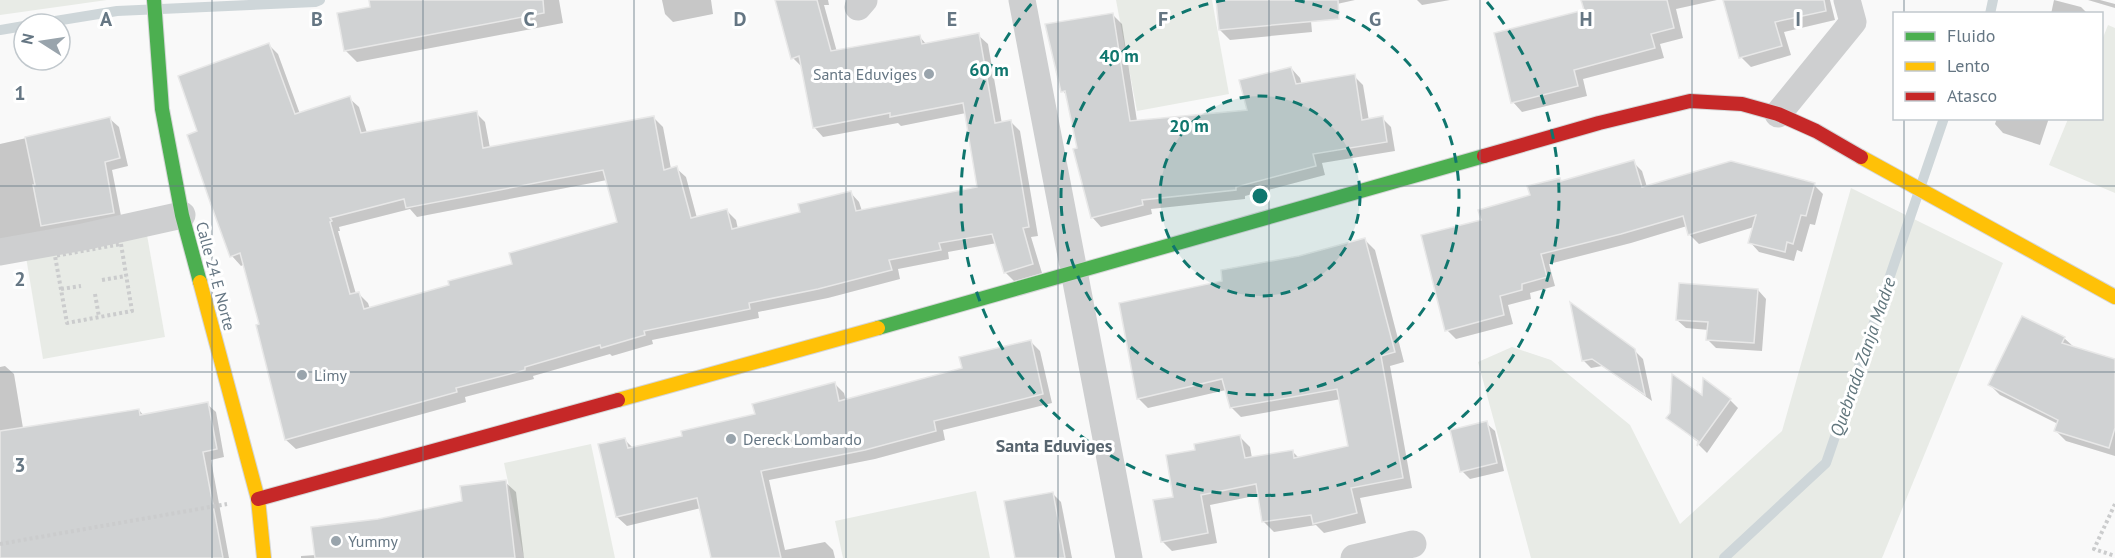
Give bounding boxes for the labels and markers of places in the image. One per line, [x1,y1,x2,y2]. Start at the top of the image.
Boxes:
place label: Santa Eduviges [813,64,917,84]
marker: Santa Eduviges [922,67,936,81]
centre of rings [1250,186,1270,206]
place label: Limy [314,365,348,385]
marker: Limy [295,368,309,382]
place label: Dereck Lombardo [743,429,862,449]
marker: Dereck Lombardo [724,432,738,446]
place label: Yummy [348,531,398,551]
marker: Yummy [329,534,343,548]

